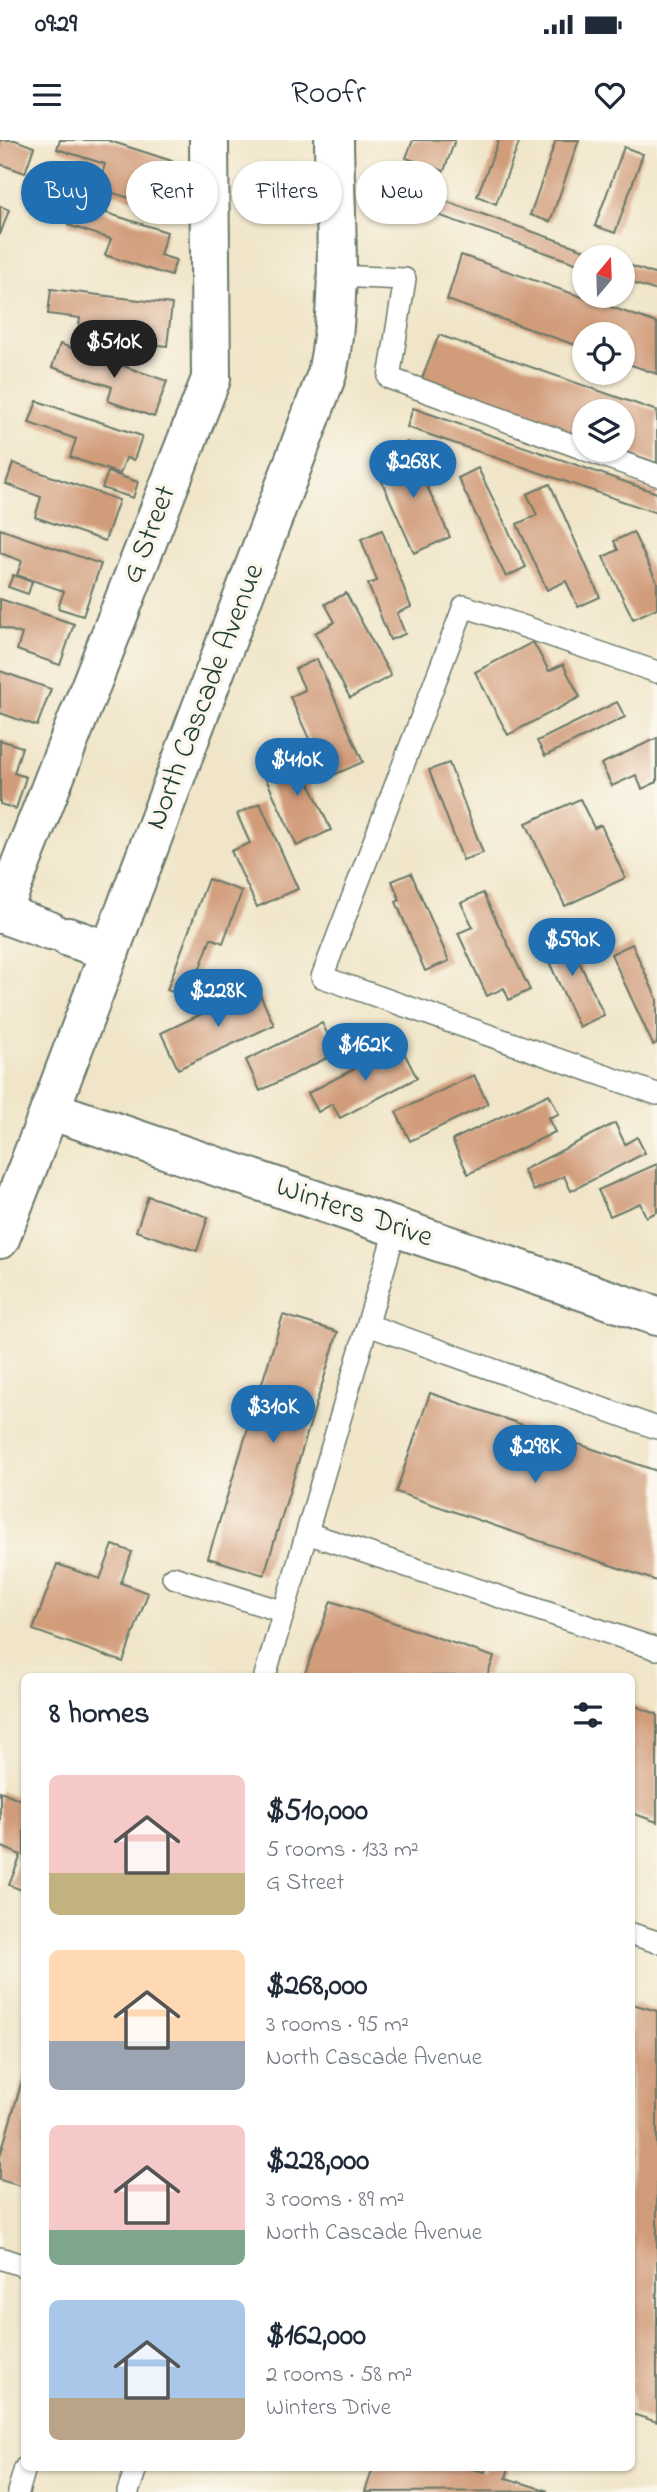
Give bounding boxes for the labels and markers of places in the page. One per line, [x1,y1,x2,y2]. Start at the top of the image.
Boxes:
pin: $510K [65,320,163,380]
pin: $268K [364,440,462,500]
pin: $410K [248,738,346,798]
pin: $590K [523,918,621,978]
pin: $228K [169,970,267,1029]
pin: $162K [316,1024,414,1083]
pin: $310K [224,1386,322,1445]
pin: $298K [486,1426,584,1485]

